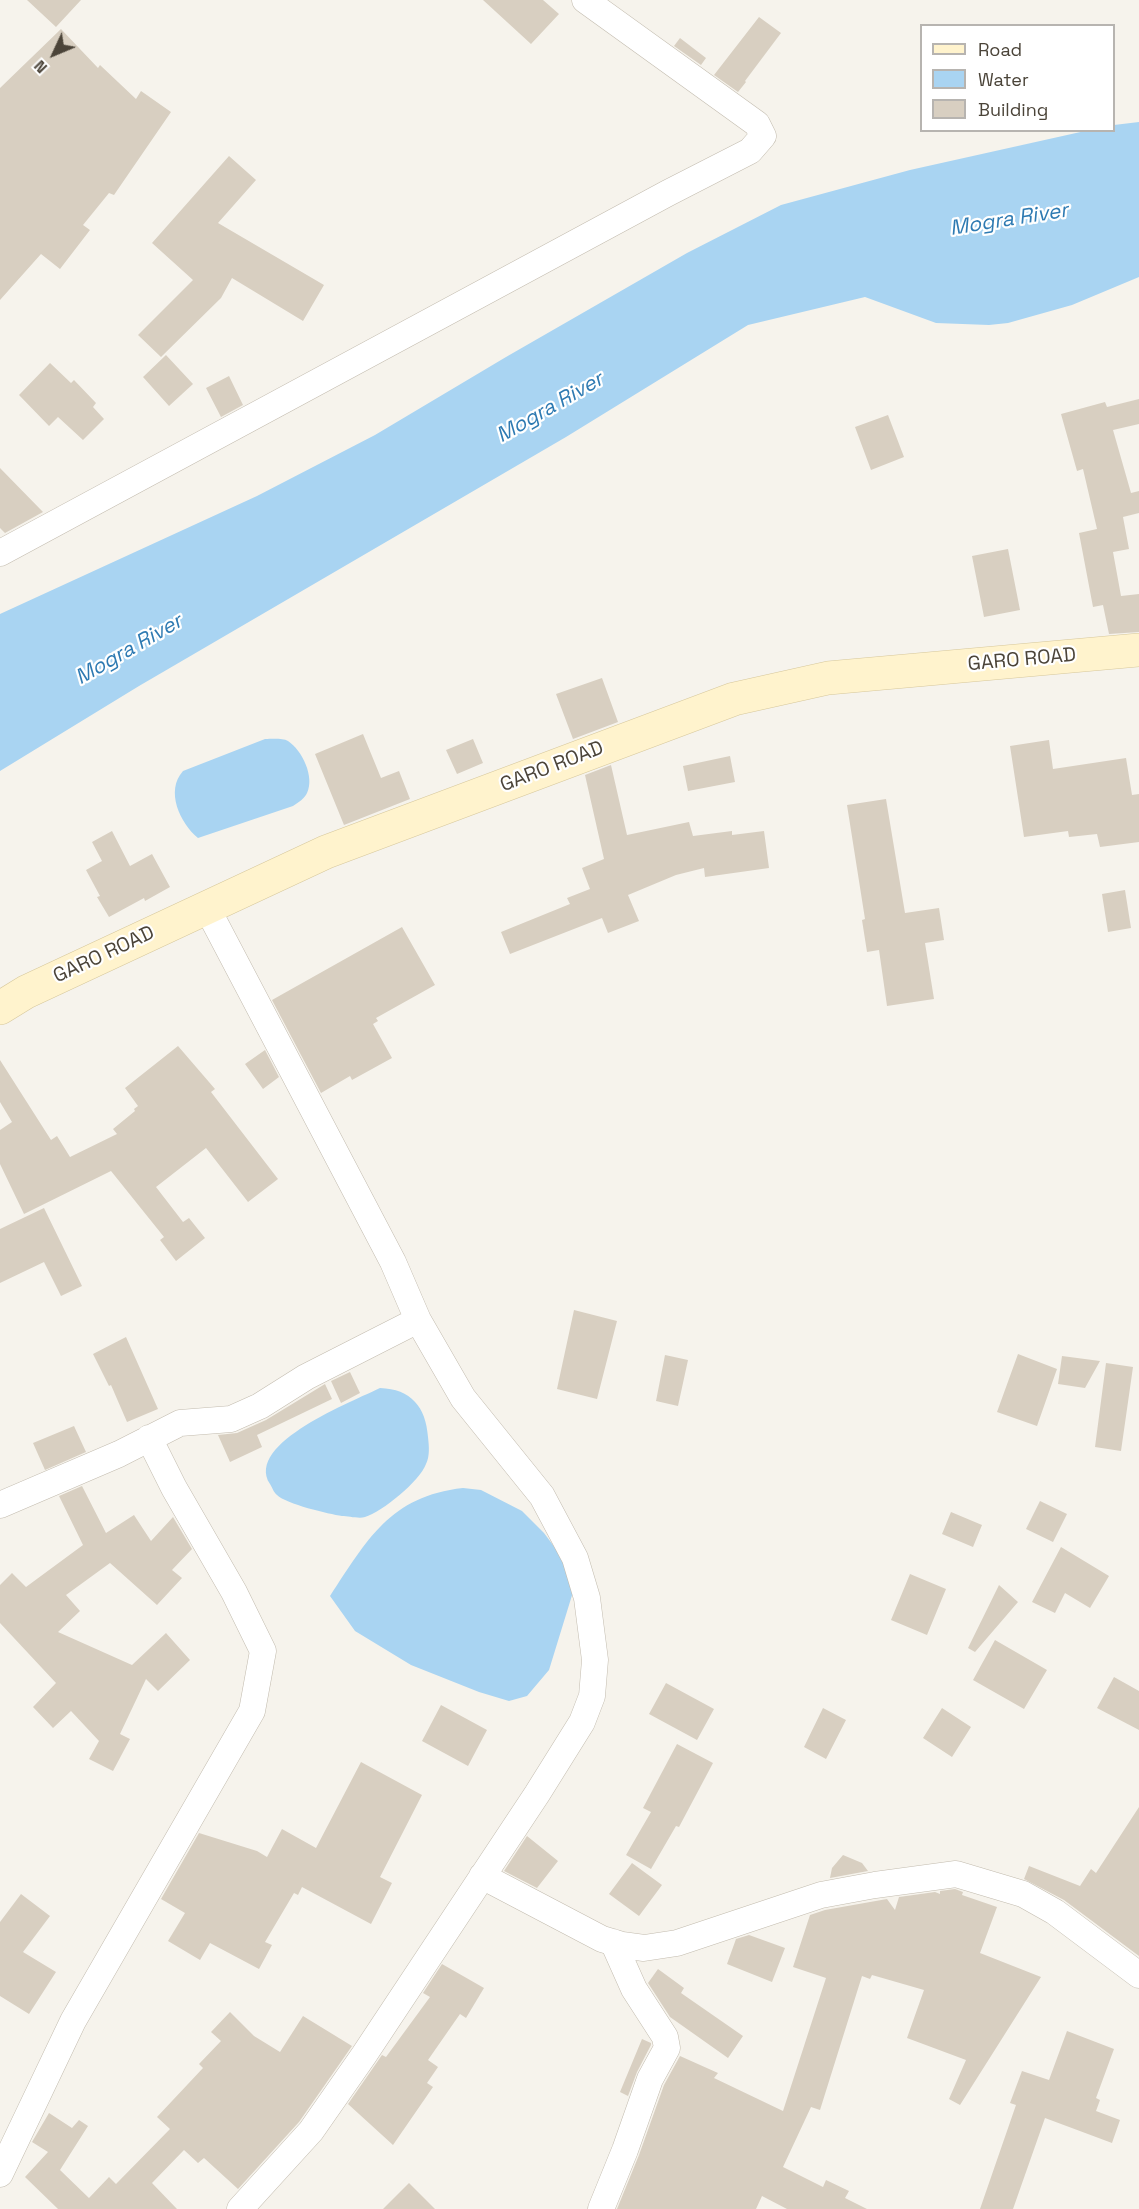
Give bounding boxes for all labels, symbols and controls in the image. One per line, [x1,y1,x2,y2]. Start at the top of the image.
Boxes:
north arrow [24,24,84,84]
legend [920,24,1115,132]
text: Road [978,38,1022,61]
text: N [29,56,52,78]
text: Water [978,68,1029,91]
text: Building [978,98,1048,121]
water label: Mogra River [948,198,1070,242]
water label: Mogra River [492,367,608,449]
water label: Mogra River [71,609,187,691]
street label: GARO ROAD [967,643,1077,677]
street label: GARO ROAD [497,736,607,798]
street label: GARO ROAD [50,921,158,989]

